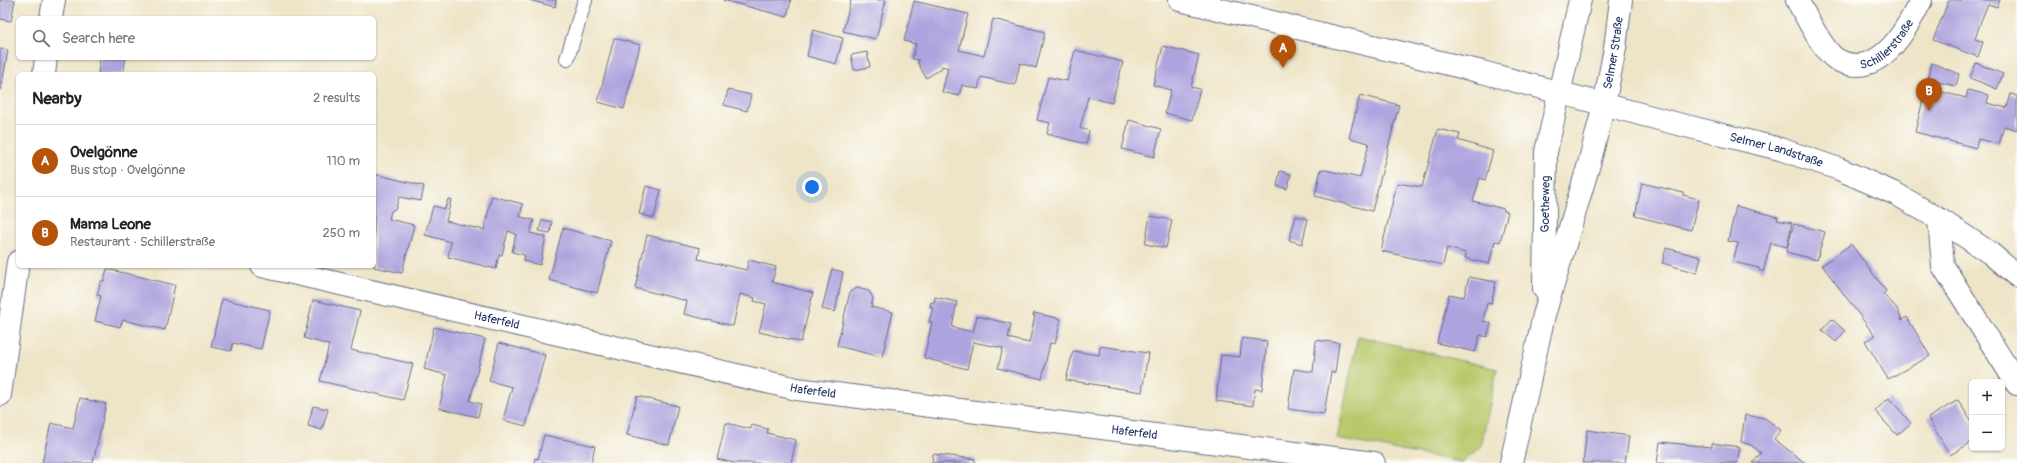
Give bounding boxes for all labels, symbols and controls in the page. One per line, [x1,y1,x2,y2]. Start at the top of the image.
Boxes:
search box [16,16,376,60]
street label: Selmer Straße [1600,16,1627,91]
street label: Schillerstraße [1859,17,1917,73]
icon: search [30,27,52,49]
text: Search here [62,29,135,48]
pin: A [1270,35,1296,68]
pin: B [1916,78,1942,111]
text: Nearby [32,88,81,109]
text: 2 results [313,90,360,106]
street label: Selmer Landstraße [1728,130,1825,171]
text: Ovelgönne [70,143,137,162]
text: A [41,153,49,169]
text: 110 m [327,153,360,169]
text: Bus stop · Ovelgönne [70,162,185,178]
street label: Goetheweg [1538,175,1554,233]
your location [802,177,822,197]
text: Mama Leone [70,215,151,234]
text: B [41,225,49,241]
text: 250 m [322,225,360,241]
text: Restaurant · Schillerstraße [70,234,215,250]
street label: Haferfeld [472,308,521,333]
map controls [1969,379,2005,451]
button: + [1969,379,2005,415]
street label: Haferfeld [788,381,837,402]
button: − [1969,415,2005,451]
street label: Haferfeld [1110,422,1158,443]

